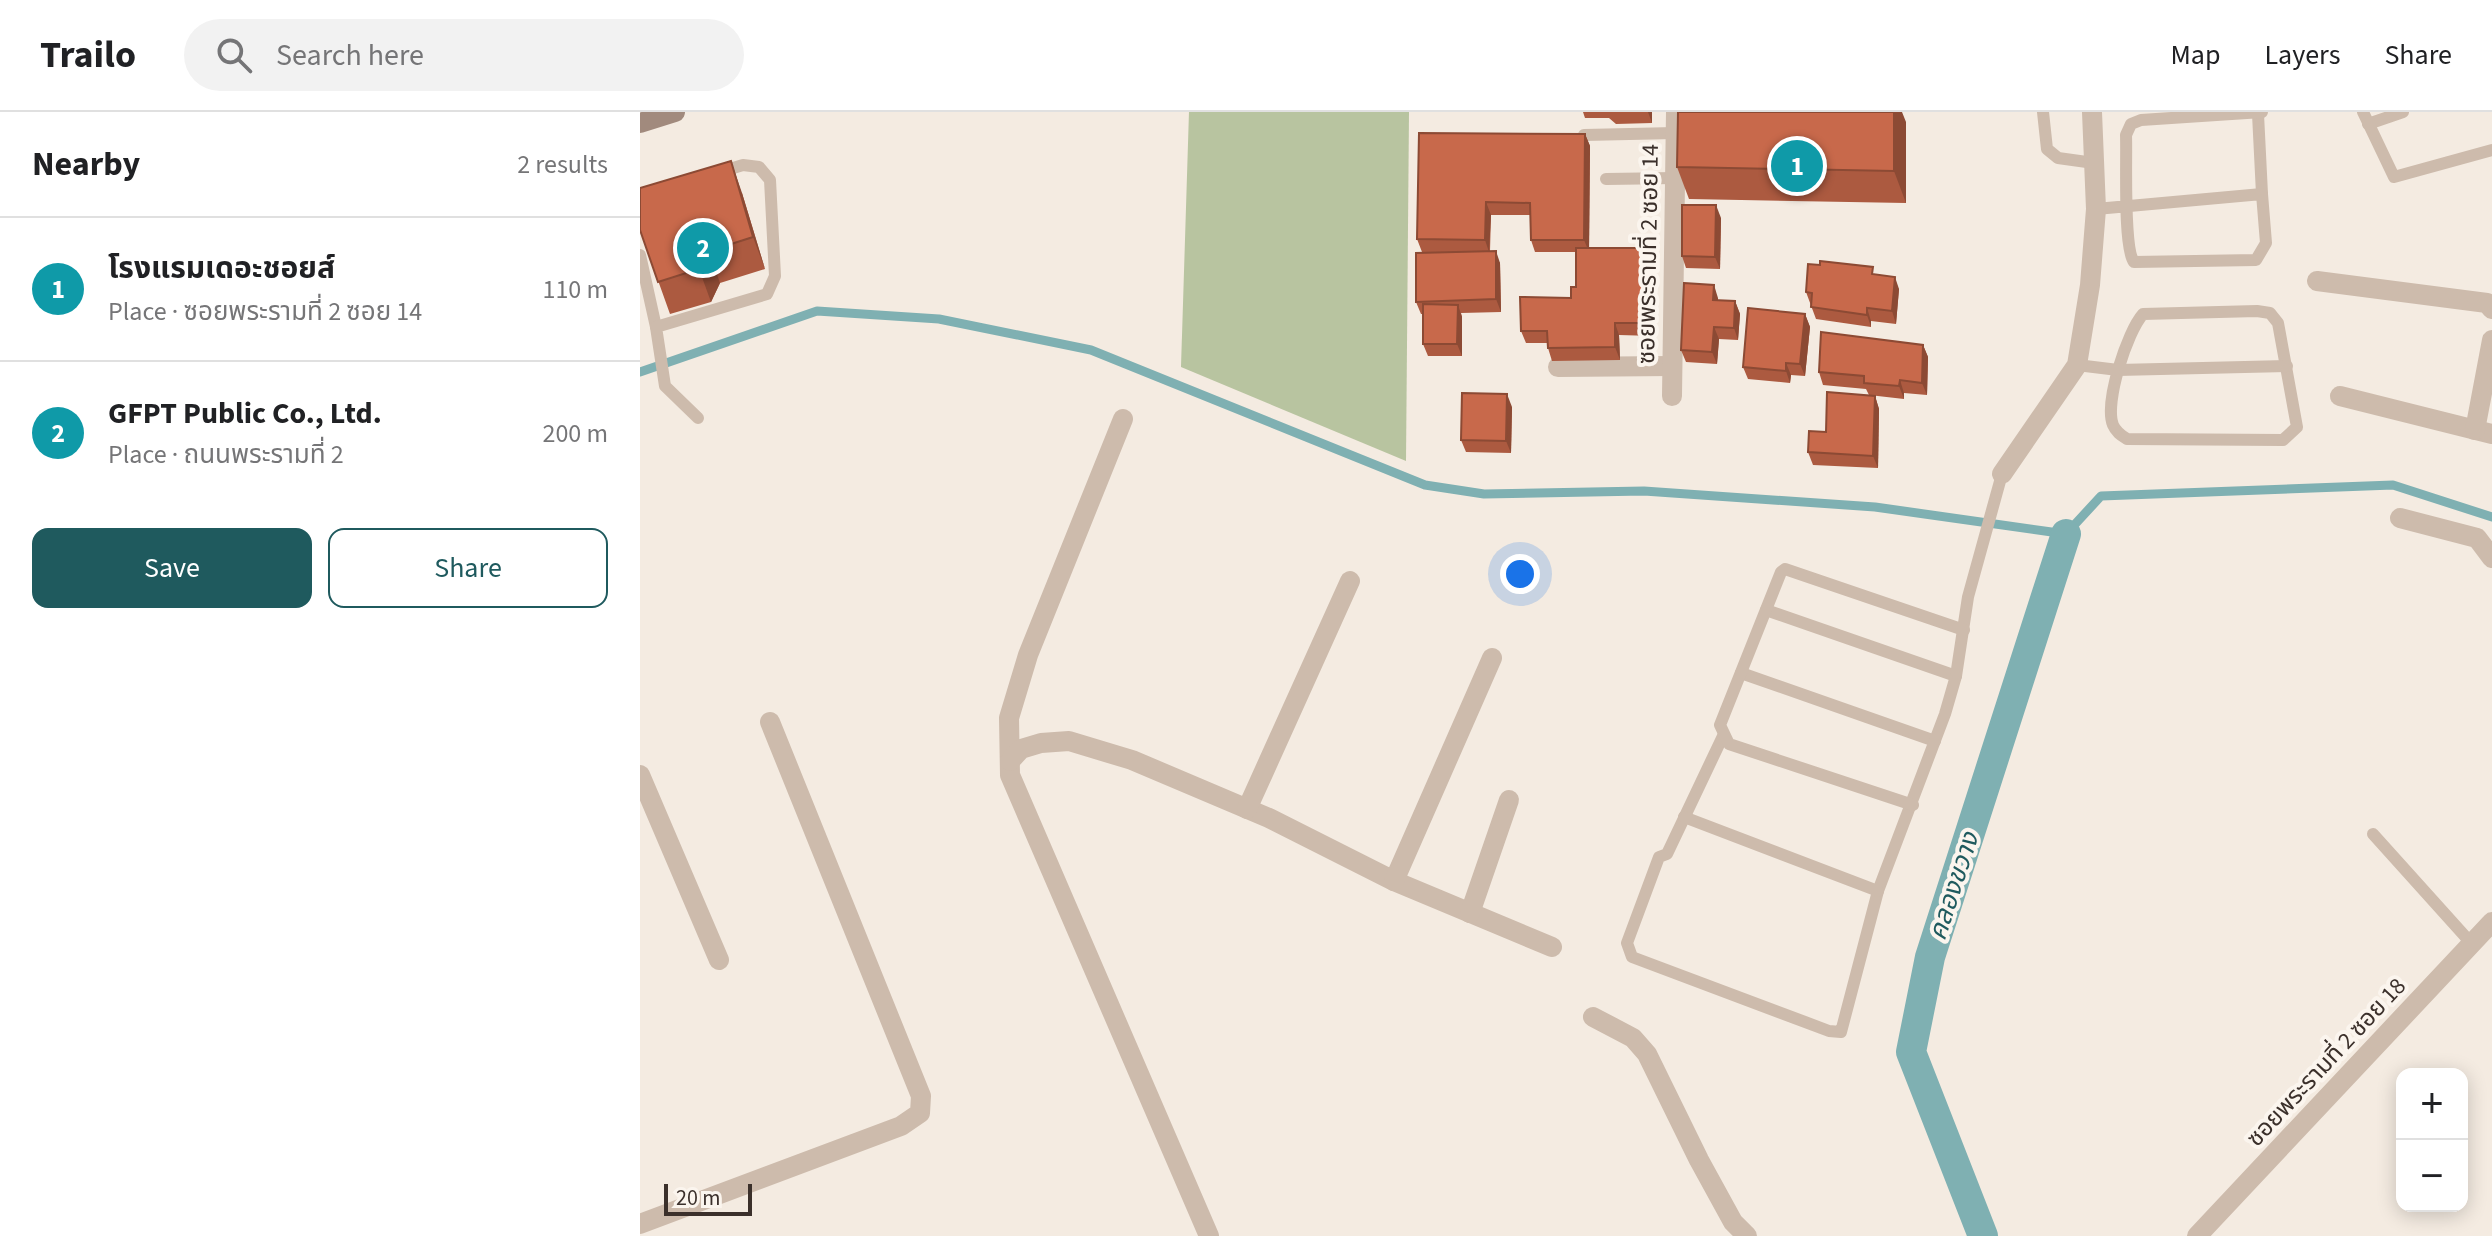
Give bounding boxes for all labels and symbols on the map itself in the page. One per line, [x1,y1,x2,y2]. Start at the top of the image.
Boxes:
pin: 1 [1771,136,1823,196]
street label: ซอยพระรามที่ 2 ซอย 14 [1629,144,1668,364]
pin: 2 [677,218,729,278]
your location [1500,554,1540,594]
water label: คลองขวาง [1919,827,1989,945]
street label: ซอยพระรามที่ 2 ซอย 18 [2238,970,2414,1155]
scale bar [664,1180,752,1216]

